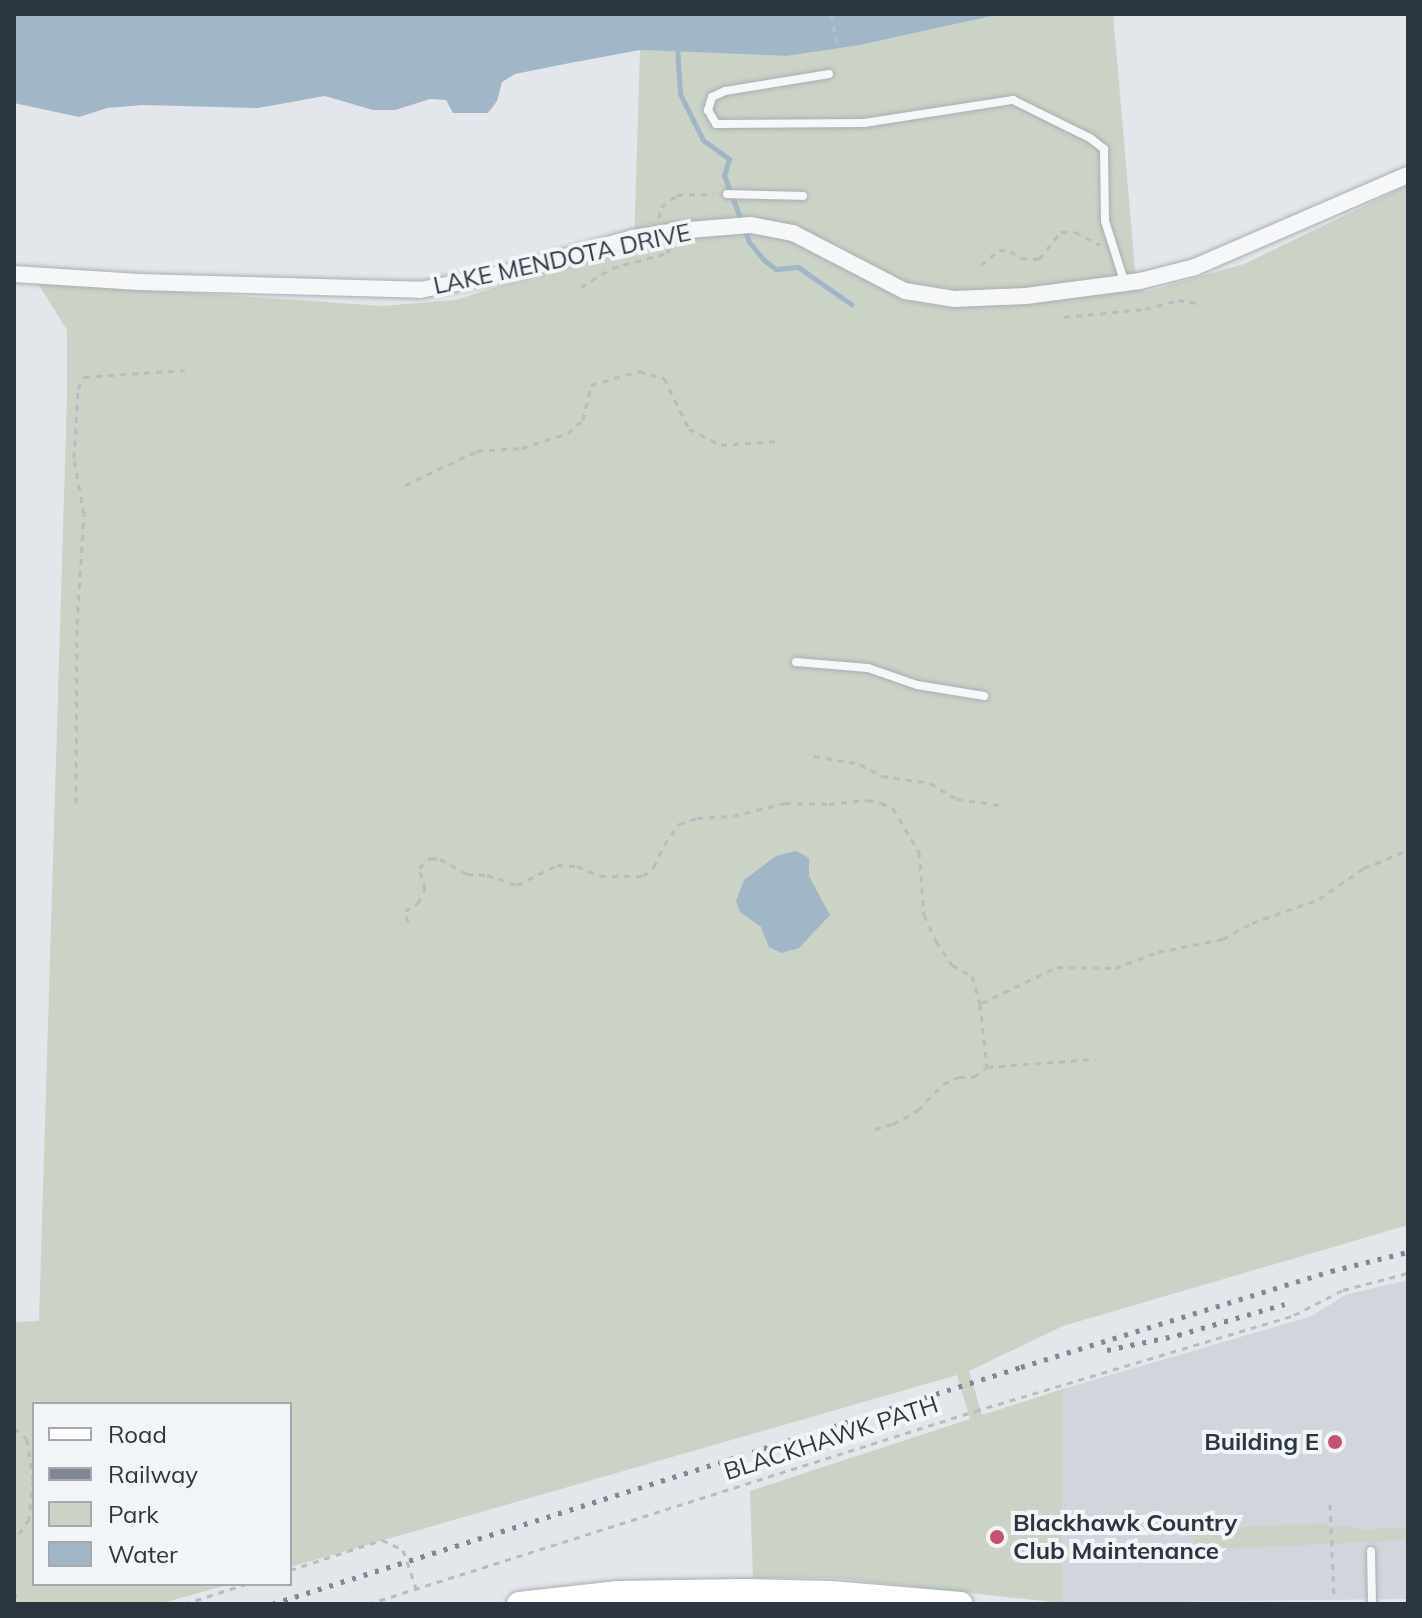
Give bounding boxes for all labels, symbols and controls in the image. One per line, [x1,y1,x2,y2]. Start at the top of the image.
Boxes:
street label: LAKE MENDOTA DRIVE [431,218,693,300]
street label: BLACKHAWK PATH [720,1390,942,1486]
legend [32,1402,292,1586]
text: Road [108,1419,167,1449]
place label: Building E [1204,1428,1319,1456]
marker: Building E [1326,1433,1344,1451]
text: Railway [108,1459,198,1489]
text: Park [108,1499,159,1529]
place label: Blackhawk Country Club Maintenance [1013,1509,1237,1565]
marker: Blackhawk Country Club Maintenance [988,1528,1006,1546]
text: Water [108,1539,178,1569]

